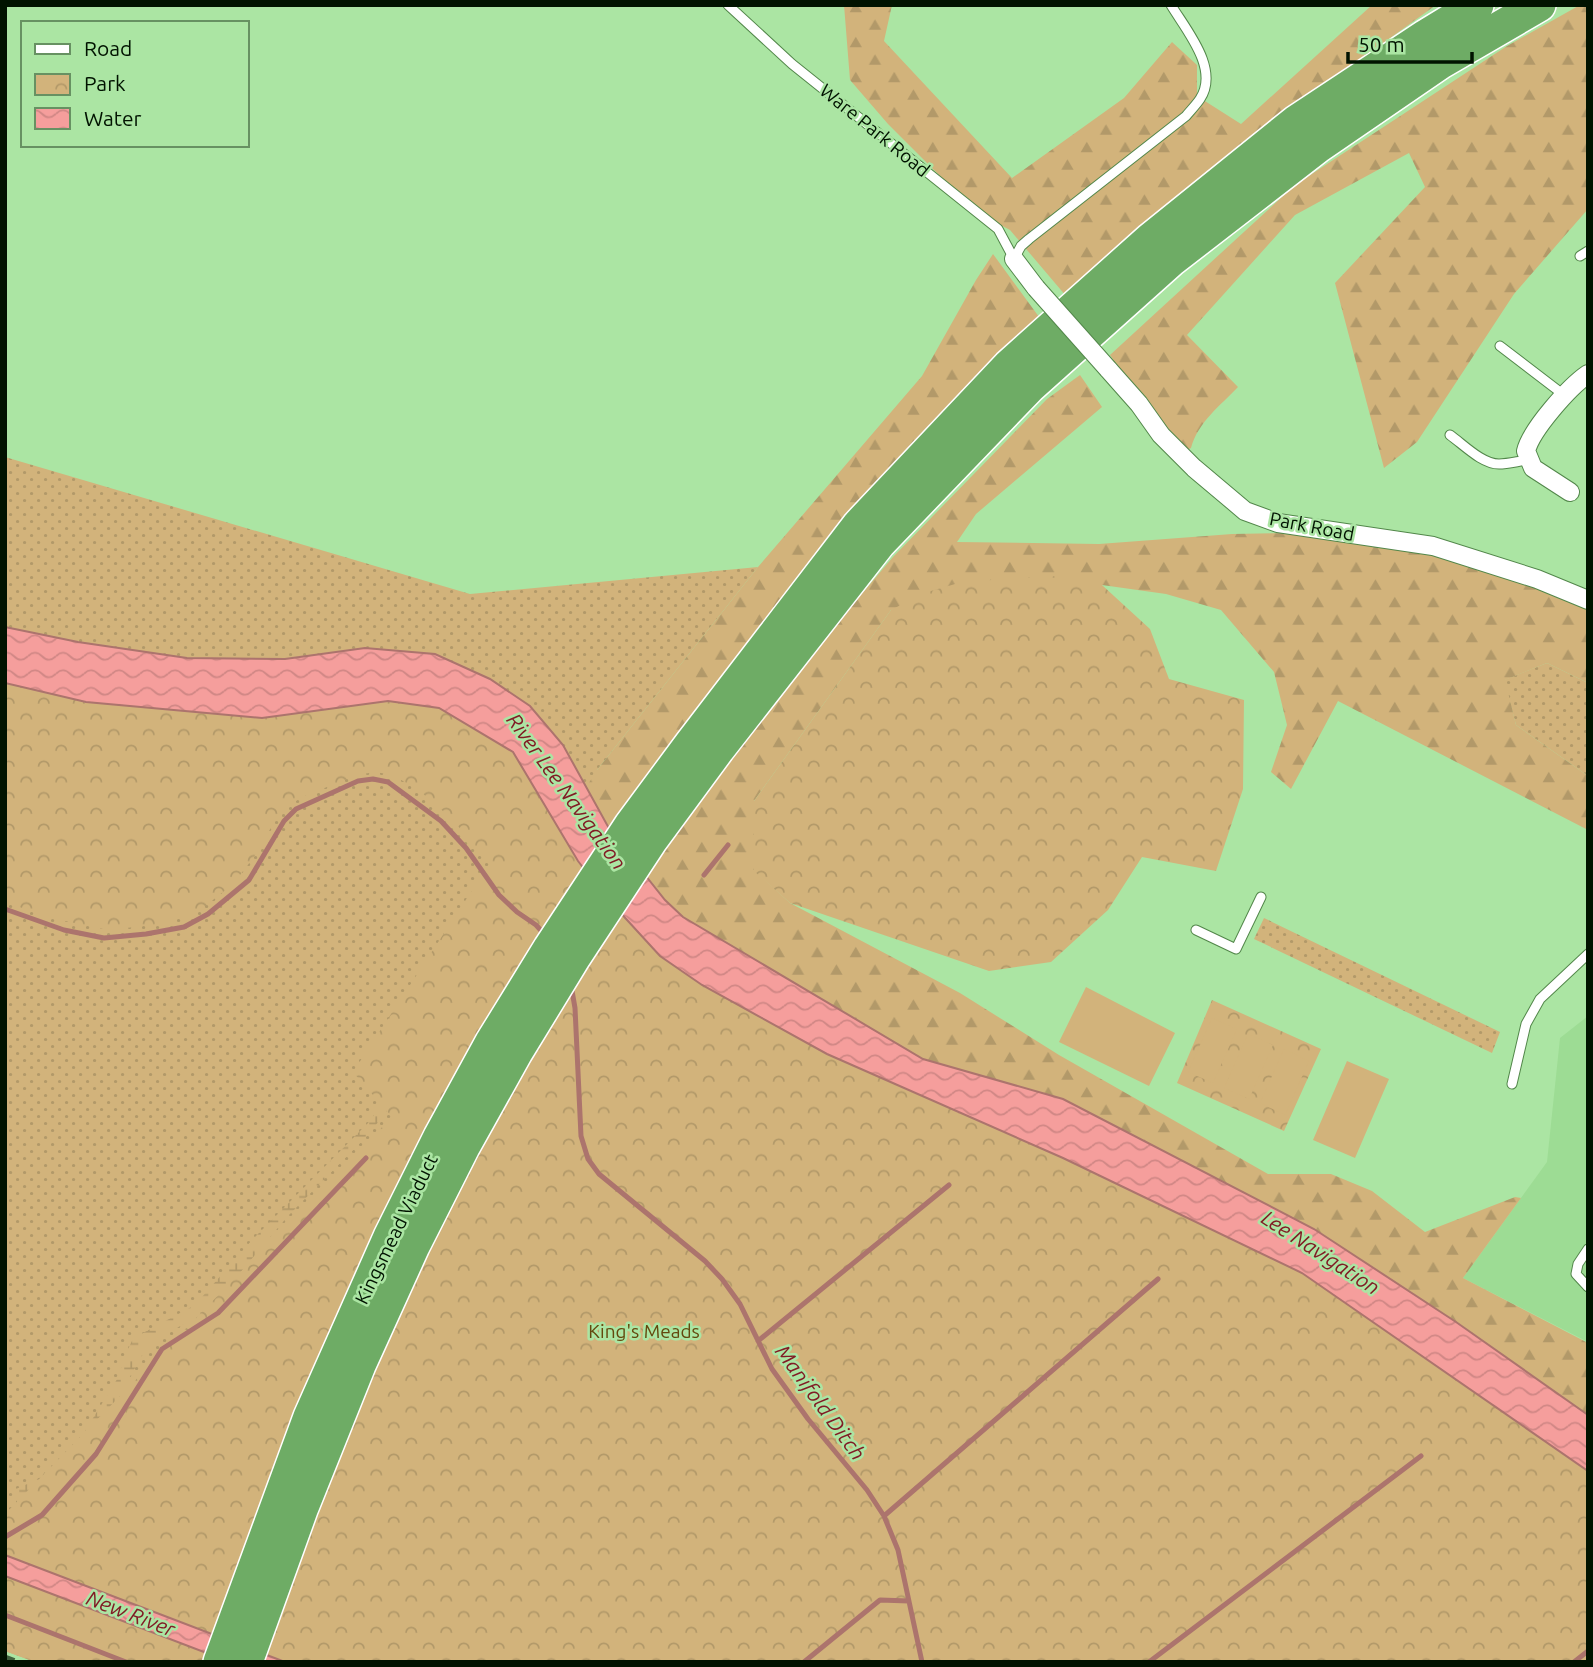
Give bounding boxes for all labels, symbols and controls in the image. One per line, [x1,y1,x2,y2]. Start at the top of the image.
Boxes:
legend [21,21,248,147]
scale bar [1348,21,1472,65]
text: 50 m [1358,32,1405,56]
text: Road [84,36,132,60]
text: Park [84,71,126,95]
street label: Ware Park Road [816,79,934,181]
text: Water [84,106,142,130]
street label: Park Road [1268,507,1356,545]
water label: River Lee Navigation [502,708,632,874]
street label: Kingsmead Viaduct [350,1150,442,1308]
water label: Lee Navigation [1257,1205,1385,1299]
park label: King's Meads [588,1320,700,1342]
water label: Manifold Ditch [771,1340,871,1464]
water label: New River [83,1585,180,1641]

